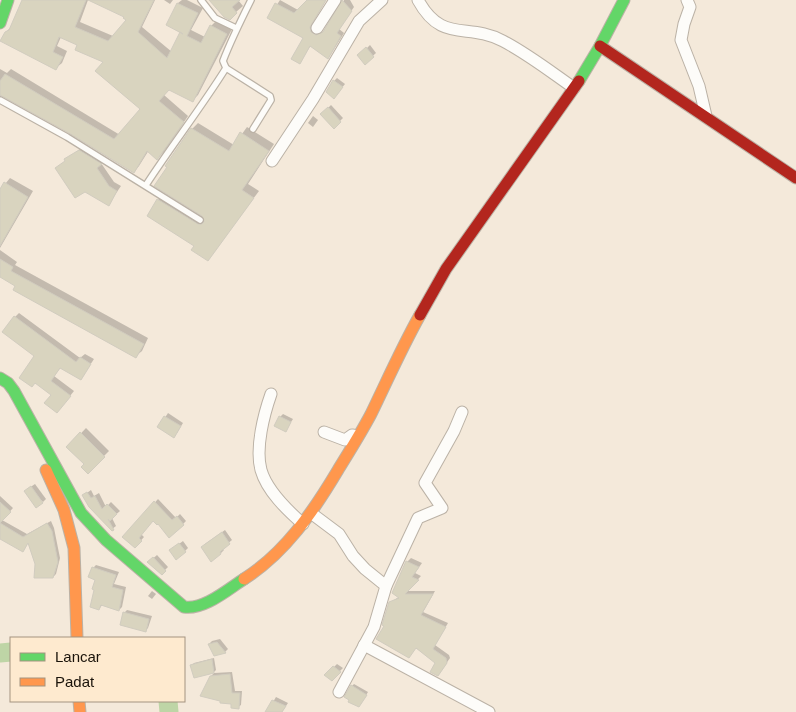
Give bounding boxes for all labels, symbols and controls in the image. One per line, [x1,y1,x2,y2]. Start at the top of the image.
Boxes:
legend [10,637,185,702]
text: Lancar [55,648,101,665]
text: Padat [55,673,95,690]

